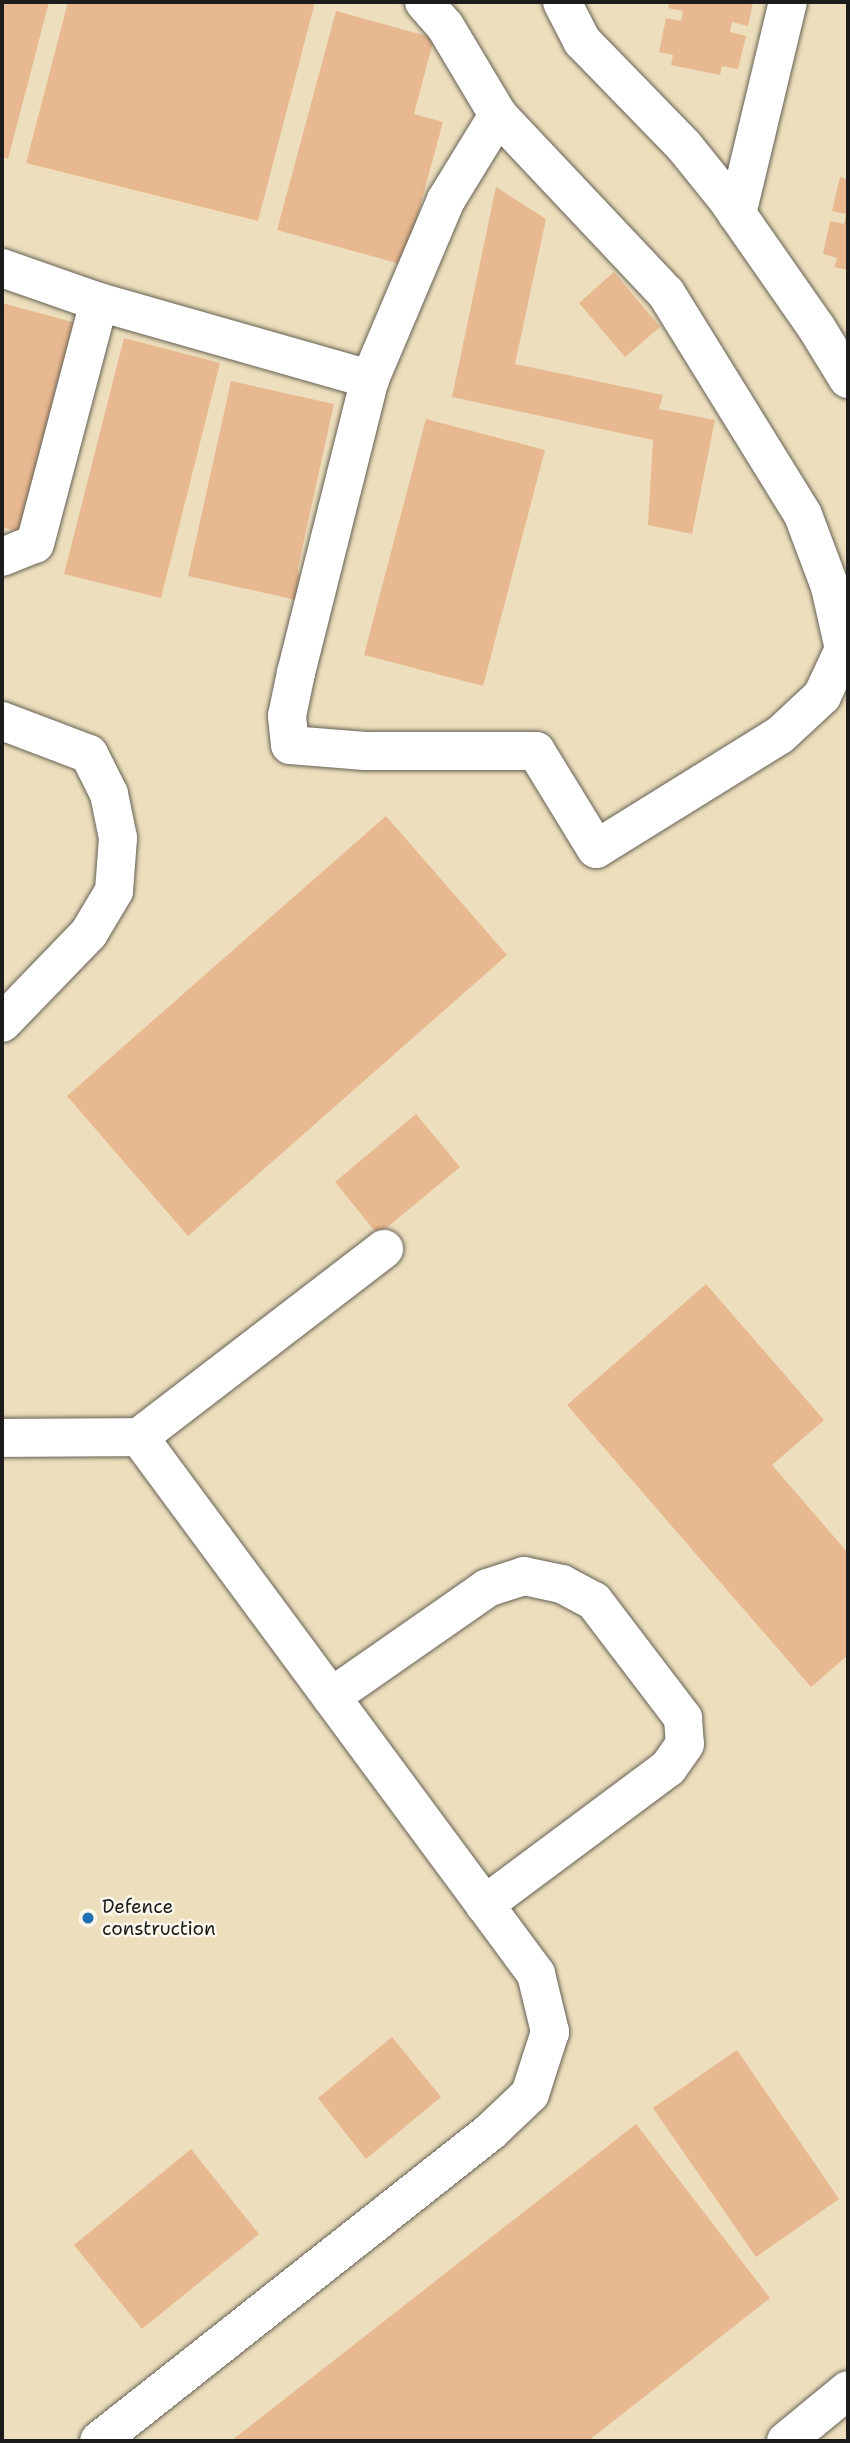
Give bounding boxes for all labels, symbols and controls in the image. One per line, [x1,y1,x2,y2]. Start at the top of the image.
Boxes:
place label: Defence construction [102,1896,216,1940]
marker: Defence construction [80,1910,96,1926]

